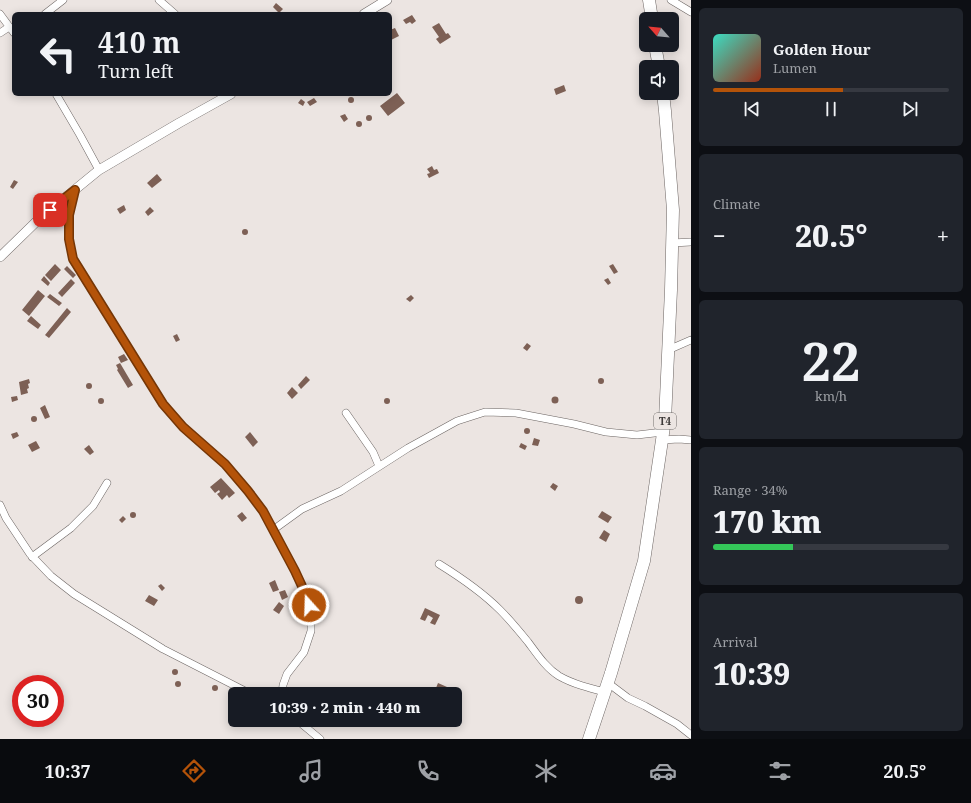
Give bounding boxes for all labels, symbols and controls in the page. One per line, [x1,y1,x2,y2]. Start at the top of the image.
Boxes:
north arrow [639,12,679,52]
map controls [639,12,679,100]
text: 410 m [98,23,180,61]
icon: left [32,28,84,80]
text: Golden Hour [773,39,871,59]
text: Turn left [98,59,173,83]
text: Lumen [773,59,817,77]
button: sound [639,60,679,100]
icon: previous [741,98,763,120]
icon: pause [820,98,842,120]
icon: next [899,98,921,120]
pin [33,193,67,227]
text: Climate [713,195,760,213]
icon: arrive [39,199,61,221]
text: 20.5° [795,215,867,256]
text: − [713,220,726,250]
text: + [937,220,949,250]
text: 22 [802,325,860,396]
text: km/h [815,387,847,405]
road number: T4 [654,413,676,429]
text: Range · 34% [713,481,787,499]
text: 170 km [713,501,822,542]
position arrow [288,584,330,626]
text: Arrival [713,633,757,651]
text: 10:39 [713,653,790,694]
speed limit sign: 30 [12,675,64,727]
text: 10:39 · 2 min · 440 m [269,697,421,717]
icon: directions [180,757,208,785]
icon: music [297,757,325,785]
icon: phone [414,757,442,785]
icon: climate [532,757,560,785]
icon: car [649,757,677,785]
icon: filters [766,757,794,785]
text: 10:37 [45,759,91,783]
text: 20.5° [883,759,926,783]

